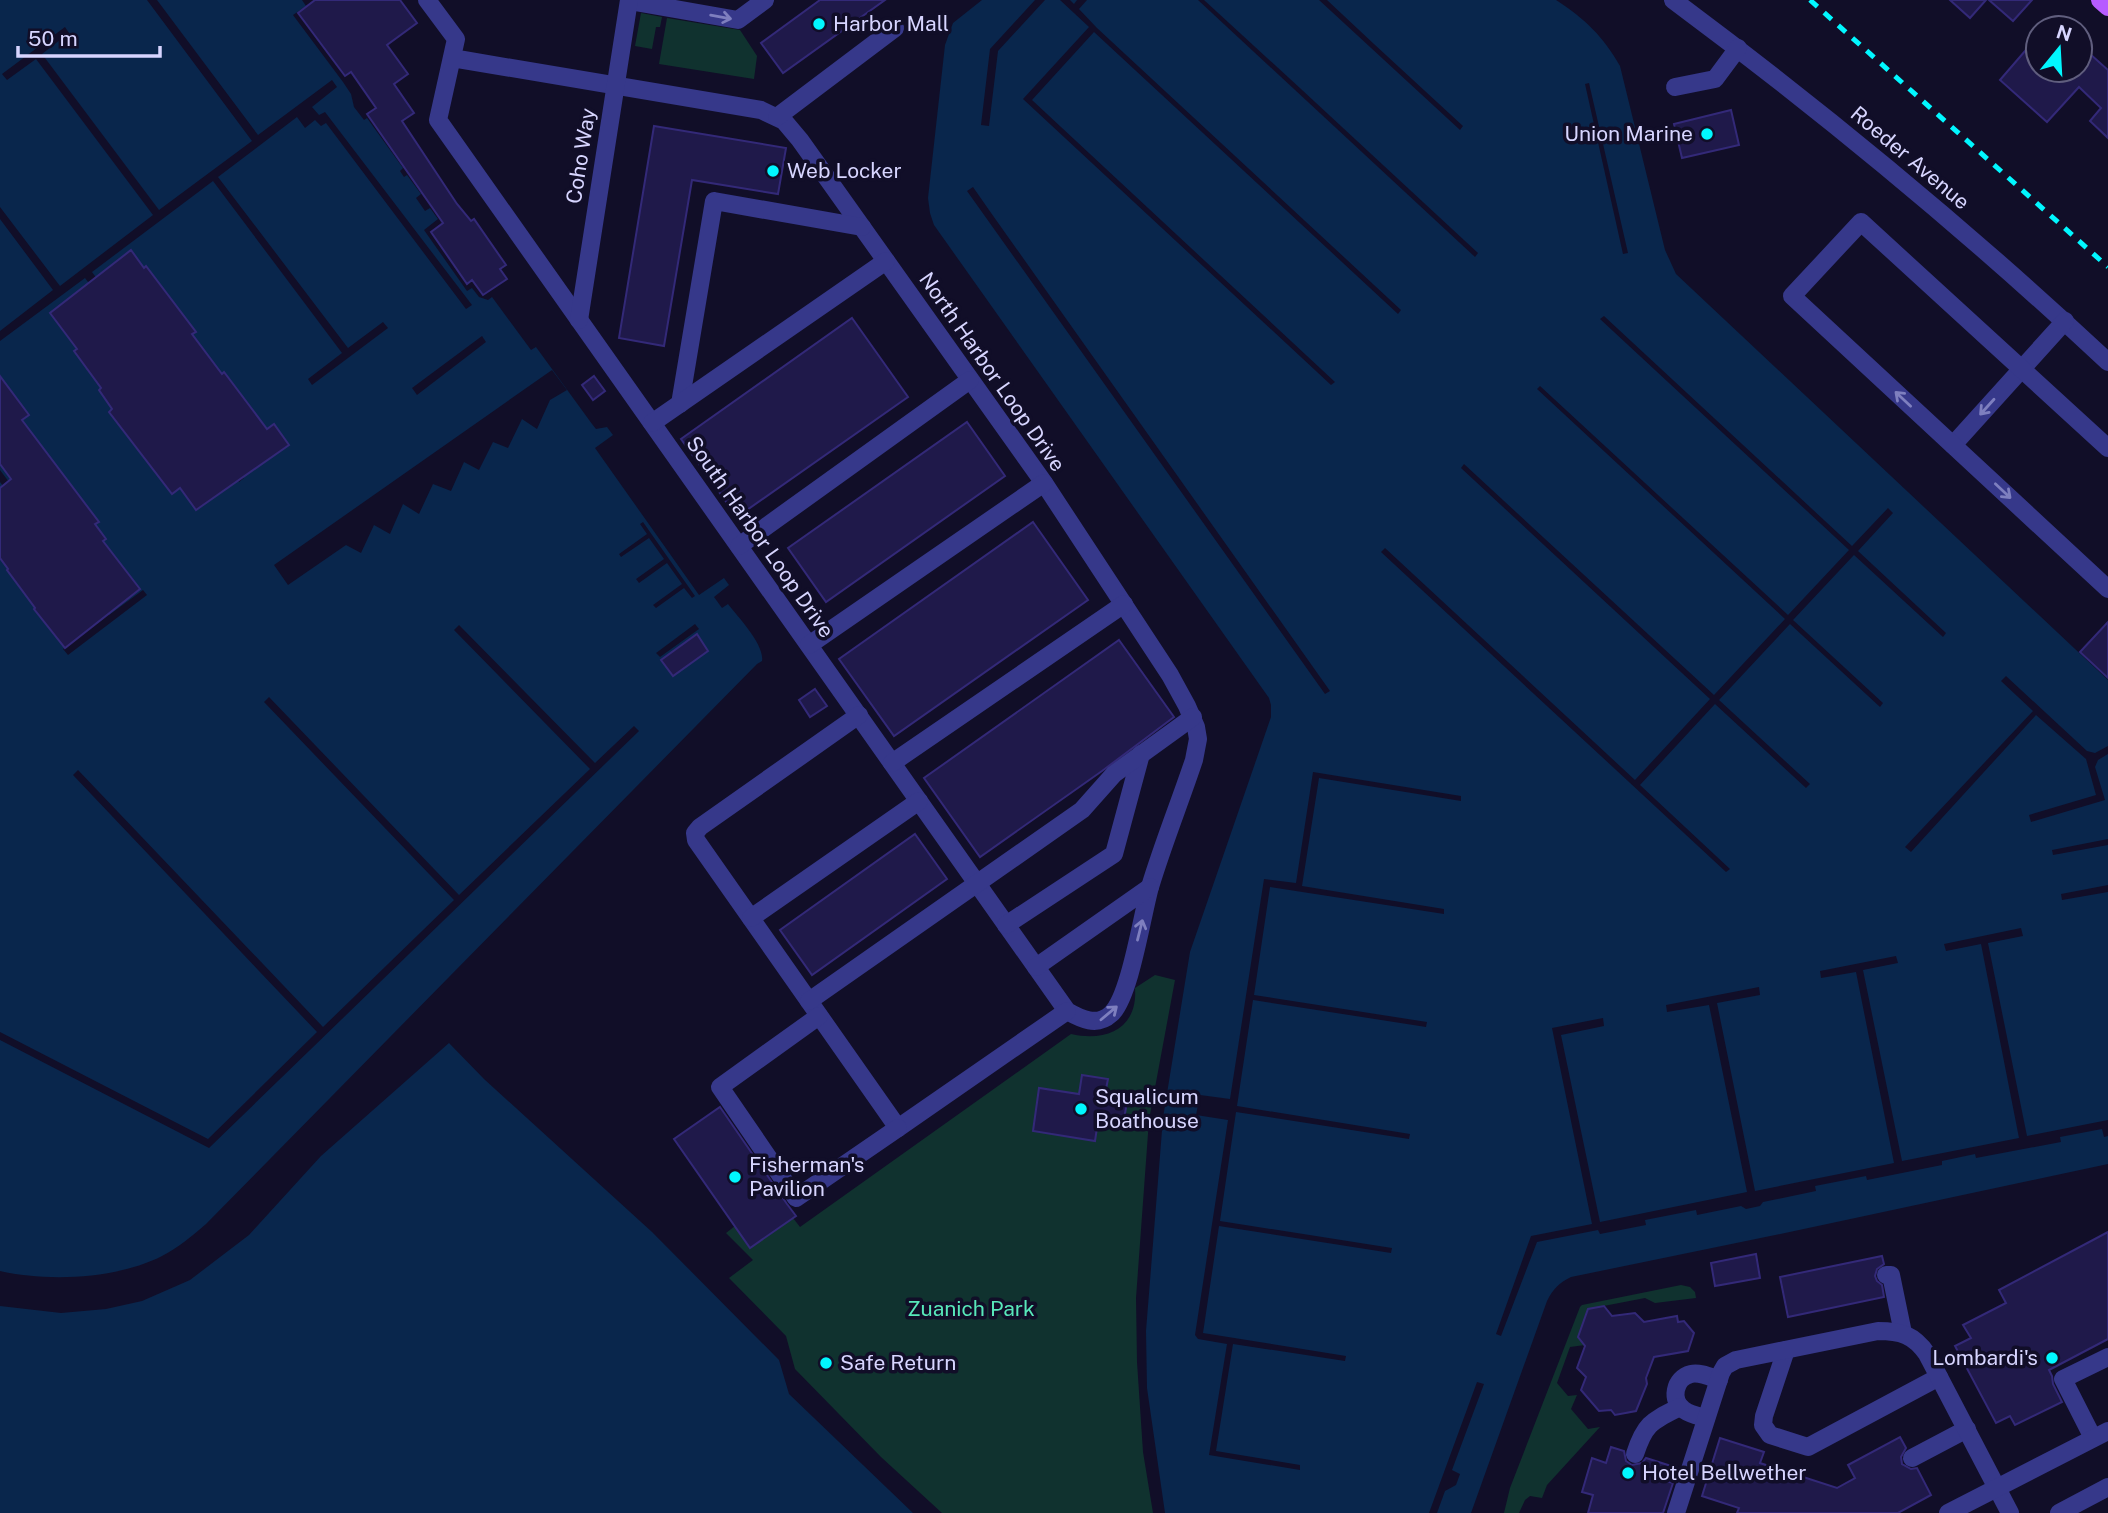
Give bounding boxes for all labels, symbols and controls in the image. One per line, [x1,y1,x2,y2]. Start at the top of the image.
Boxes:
one-way arrow [709,11,732,24]
place label: Harbor Mall [833,11,949,36]
scale bar [18,14,159,58]
north arrow [2024,14,2094,84]
marker: Harbor Mall [811,16,827,32]
text: N [2054,20,2075,46]
text: 50 m [28,26,78,51]
street label: Roeder Avenue [1846,101,1975,215]
street label: Coho Way [561,106,600,205]
place label: Union Marine [1564,121,1693,146]
marker: Union Marine [1699,126,1715,142]
place label: Web Locker [787,158,902,183]
marker: Web Locker [765,163,781,179]
street label: North Harbor Loop Drive [914,267,1071,476]
one-way arrow [1895,390,1912,407]
one-way arrow [1979,398,1995,416]
street label: South Harbor Loop Drive [681,431,840,642]
one-way arrow [1994,483,2011,500]
one-way arrow [1134,919,1147,942]
one-way arrow [1100,1005,1118,1021]
place label: Squalicum Boathouse [1095,1084,1199,1133]
marker: Squalicum Boathouse [1073,1101,1089,1117]
place label: Fisherman's Pavilion [749,1152,864,1201]
marker: Fisherman's Pavilion [727,1169,743,1185]
park label: Zuanich Park [907,1296,1035,1321]
place label: Lombardi's [1932,1345,2038,1370]
place label: Safe Return [840,1350,956,1375]
marker: Lombardi's [2044,1350,2060,1366]
marker: Safe Return [818,1355,834,1371]
place label: Hotel Bellwether [1642,1460,1807,1485]
marker: Hotel Bellwether [1620,1465,1636,1481]

